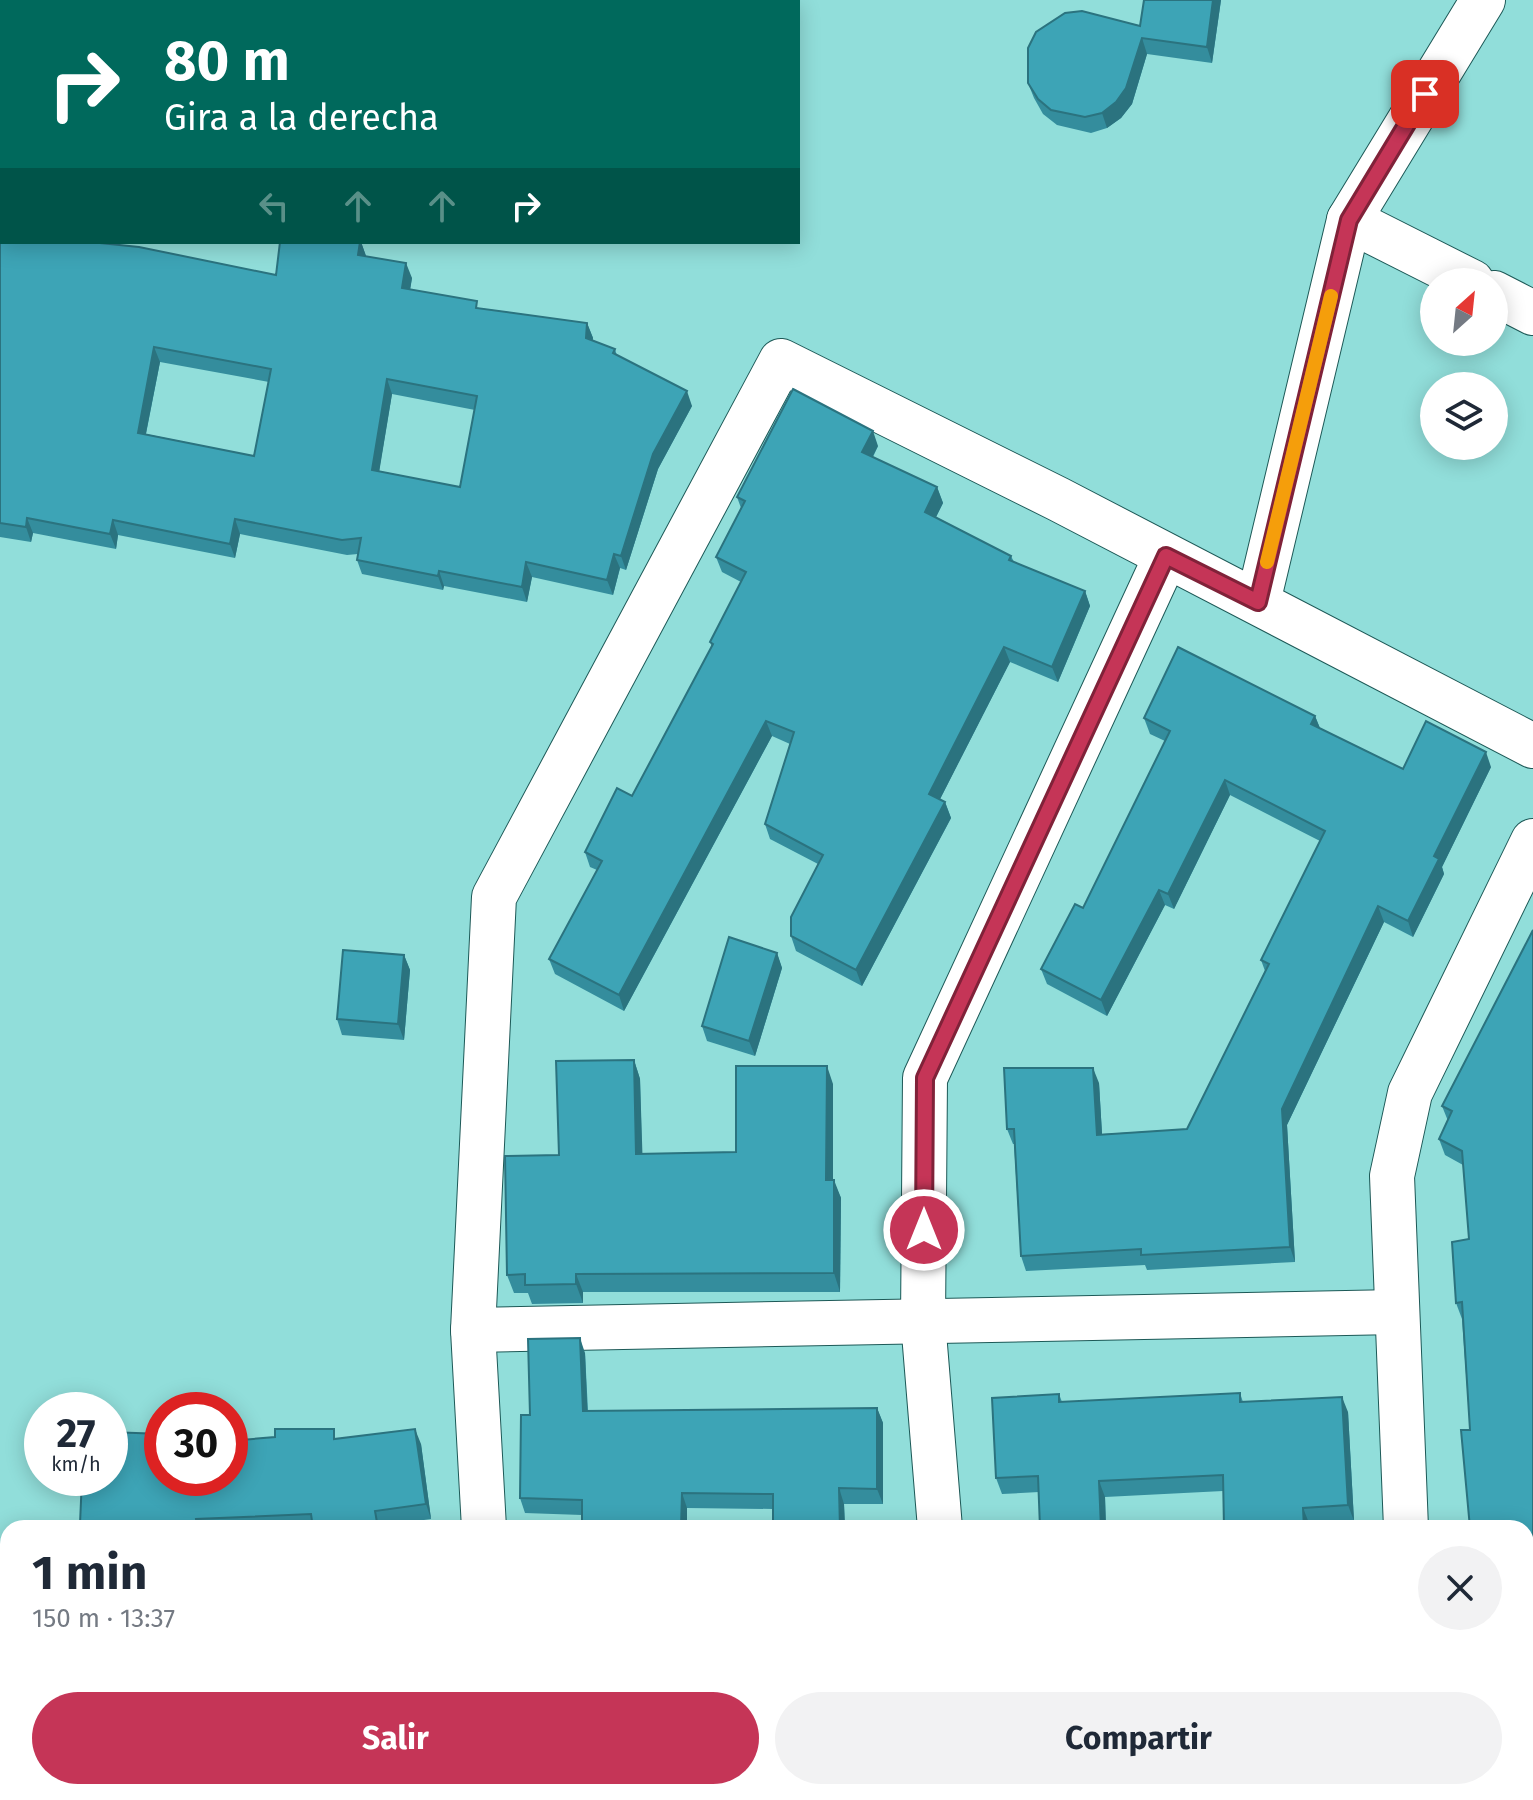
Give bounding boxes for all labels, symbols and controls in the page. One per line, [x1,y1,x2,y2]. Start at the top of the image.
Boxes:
text: 80 m [164,28,290,95]
icon: right [32,32,136,136]
pin [1391,60,1459,128]
icon: arrive [1403,72,1447,116]
text: Gira a la derecha [164,96,439,140]
icon: left [252,184,296,228]
icon: ahead [336,184,380,228]
icon: ahead [420,184,464,228]
icon: right [504,184,548,228]
north arrow [1420,268,1508,356]
map controls [1420,268,1508,460]
button: layers [1420,372,1508,460]
position arrow [882,1188,966,1272]
speed limit sign: 30 [144,1392,248,1496]
text: 27 [57,1410,96,1458]
text: km/h [51,1452,101,1476]
text: 1 min [32,1544,147,1602]
button: close [1418,1546,1502,1630]
text: 150 m · 13:37 [32,1603,175,1634]
button: Salir [32,1692,759,1784]
button: Compartir [775,1692,1502,1784]

